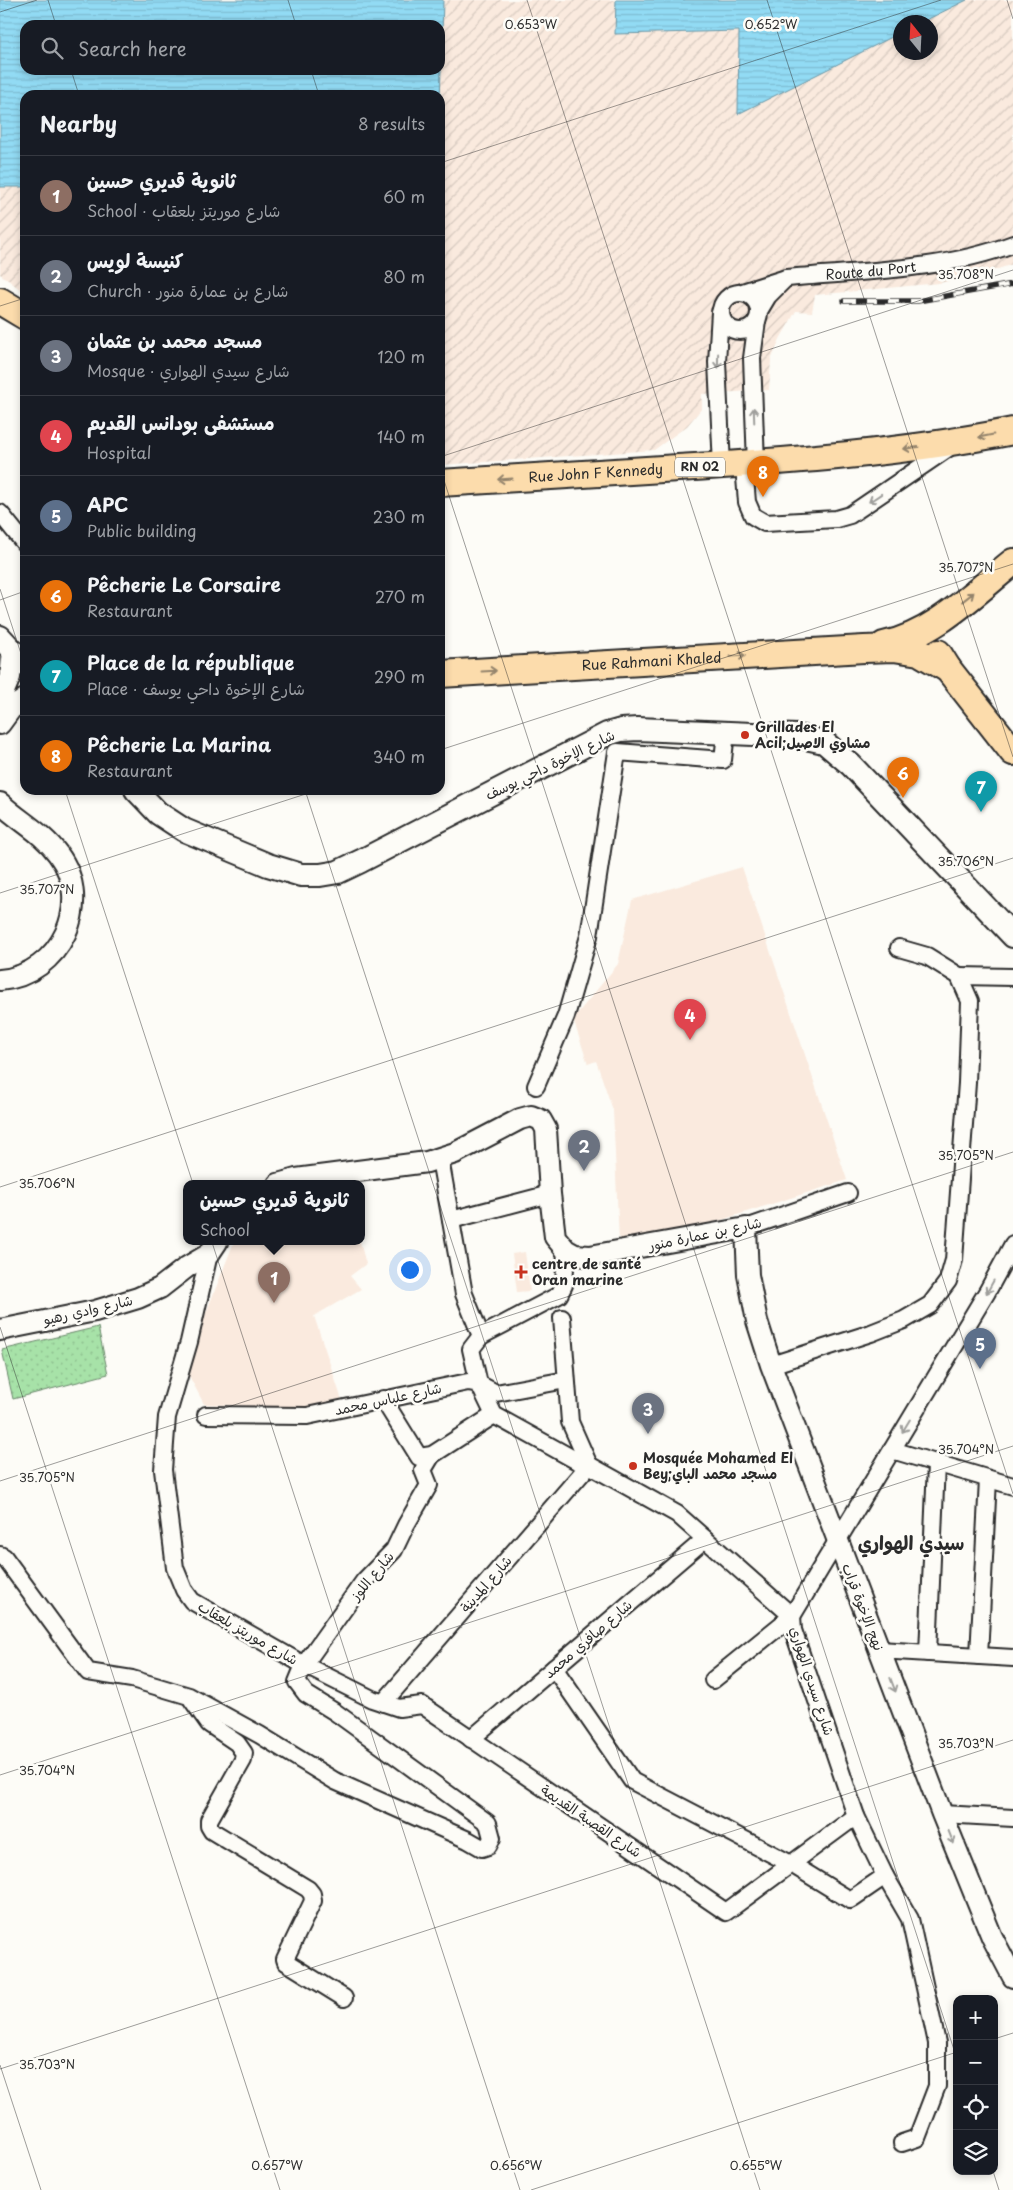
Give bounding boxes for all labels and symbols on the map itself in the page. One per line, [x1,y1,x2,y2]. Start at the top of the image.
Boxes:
text: 0.653°W [505,15,558,33]
text: 0.652°W [745,15,798,33]
north arrow [893,15,938,60]
street label: Route du Port [825,256,917,285]
text: 35.708°N [938,265,994,283]
one-way arrow [713,352,723,369]
one-way arrow [749,407,759,424]
one-way arrow [979,432,995,441]
one-way arrow [903,443,919,453]
pin: 8 [747,456,779,497]
street label: Rue John F Kennedy [528,458,664,487]
road number: RN 02 [675,458,725,477]
one-way arrow [497,475,513,484]
one-way arrow [869,493,883,503]
text: 35.707°N [938,558,994,576]
one-way arrow [962,592,975,603]
street label: Rue Rahmani Khaled [581,646,722,676]
one-way arrow [730,651,746,661]
one-way arrow [480,666,496,675]
place label: Grillades El Acil;مشاوي الاصيل [755,716,870,754]
street label: شارع الإخوة داحي يوسف [481,724,619,808]
marker: Grillades El Acil;مشاوي الاصيل [739,729,751,741]
pin: 6 [887,757,919,798]
pin: 7 [965,771,997,812]
text: 35.706°N [938,852,994,870]
text: 35.707°N [19,880,75,898]
pin: 4 [674,999,706,1040]
pin: 2 [568,1130,600,1171]
text: 35.705°N [938,1146,994,1164]
text: 35.706°N [19,1174,75,1192]
street label: شارع بن عمارة منور [645,1211,763,1256]
place label: centre de santé Oran marine [532,1253,642,1290]
your location [397,1257,423,1283]
pin: 1 [258,1262,290,1303]
marker: centre de santé Oran marine [514,1265,528,1279]
one-way arrow [985,1279,994,1294]
street label: شارع وادي رهيو [40,1289,135,1331]
pin: 5 [964,1328,996,1369]
street label: شارع علباس محمد [332,1377,443,1420]
pin: 3 [632,1393,664,1434]
one-way arrow [901,1419,911,1433]
text: 35.704°N [938,1440,994,1458]
place label: Mosquée Mohamed El Bey;مسجد محمد الباي [643,1447,793,1485]
marker: Mosquée Mohamed El Bey;مسجد محمد الباي [627,1460,639,1472]
text: 35.705°N [19,1468,75,1486]
district label: سيدي الهواري [858,1528,964,1558]
street label: شارع اللوز [344,1547,398,1606]
street label: شارع المدينة [455,1551,516,1617]
street label: نهج الإخوة قراب [837,1560,890,1654]
street label: شارع صافري محمد [539,1594,637,1684]
street label: شارع موريتز بلعقاب [194,1595,302,1670]
street label: شارع سيدي الهواري [784,1624,840,1738]
one-way arrow [889,1677,898,1692]
text: 35.703°N [938,1734,994,1752]
text: 35.704°N [19,1761,75,1779]
street label: شارع القصبة القديمة [537,1779,646,1862]
one-way arrow [947,1829,957,1844]
text: 35.703°N [19,2055,75,2073]
text: 0.657°W [251,2156,304,2174]
text: 0.656°W [490,2156,543,2174]
text: 0.655°W [730,2156,783,2174]

